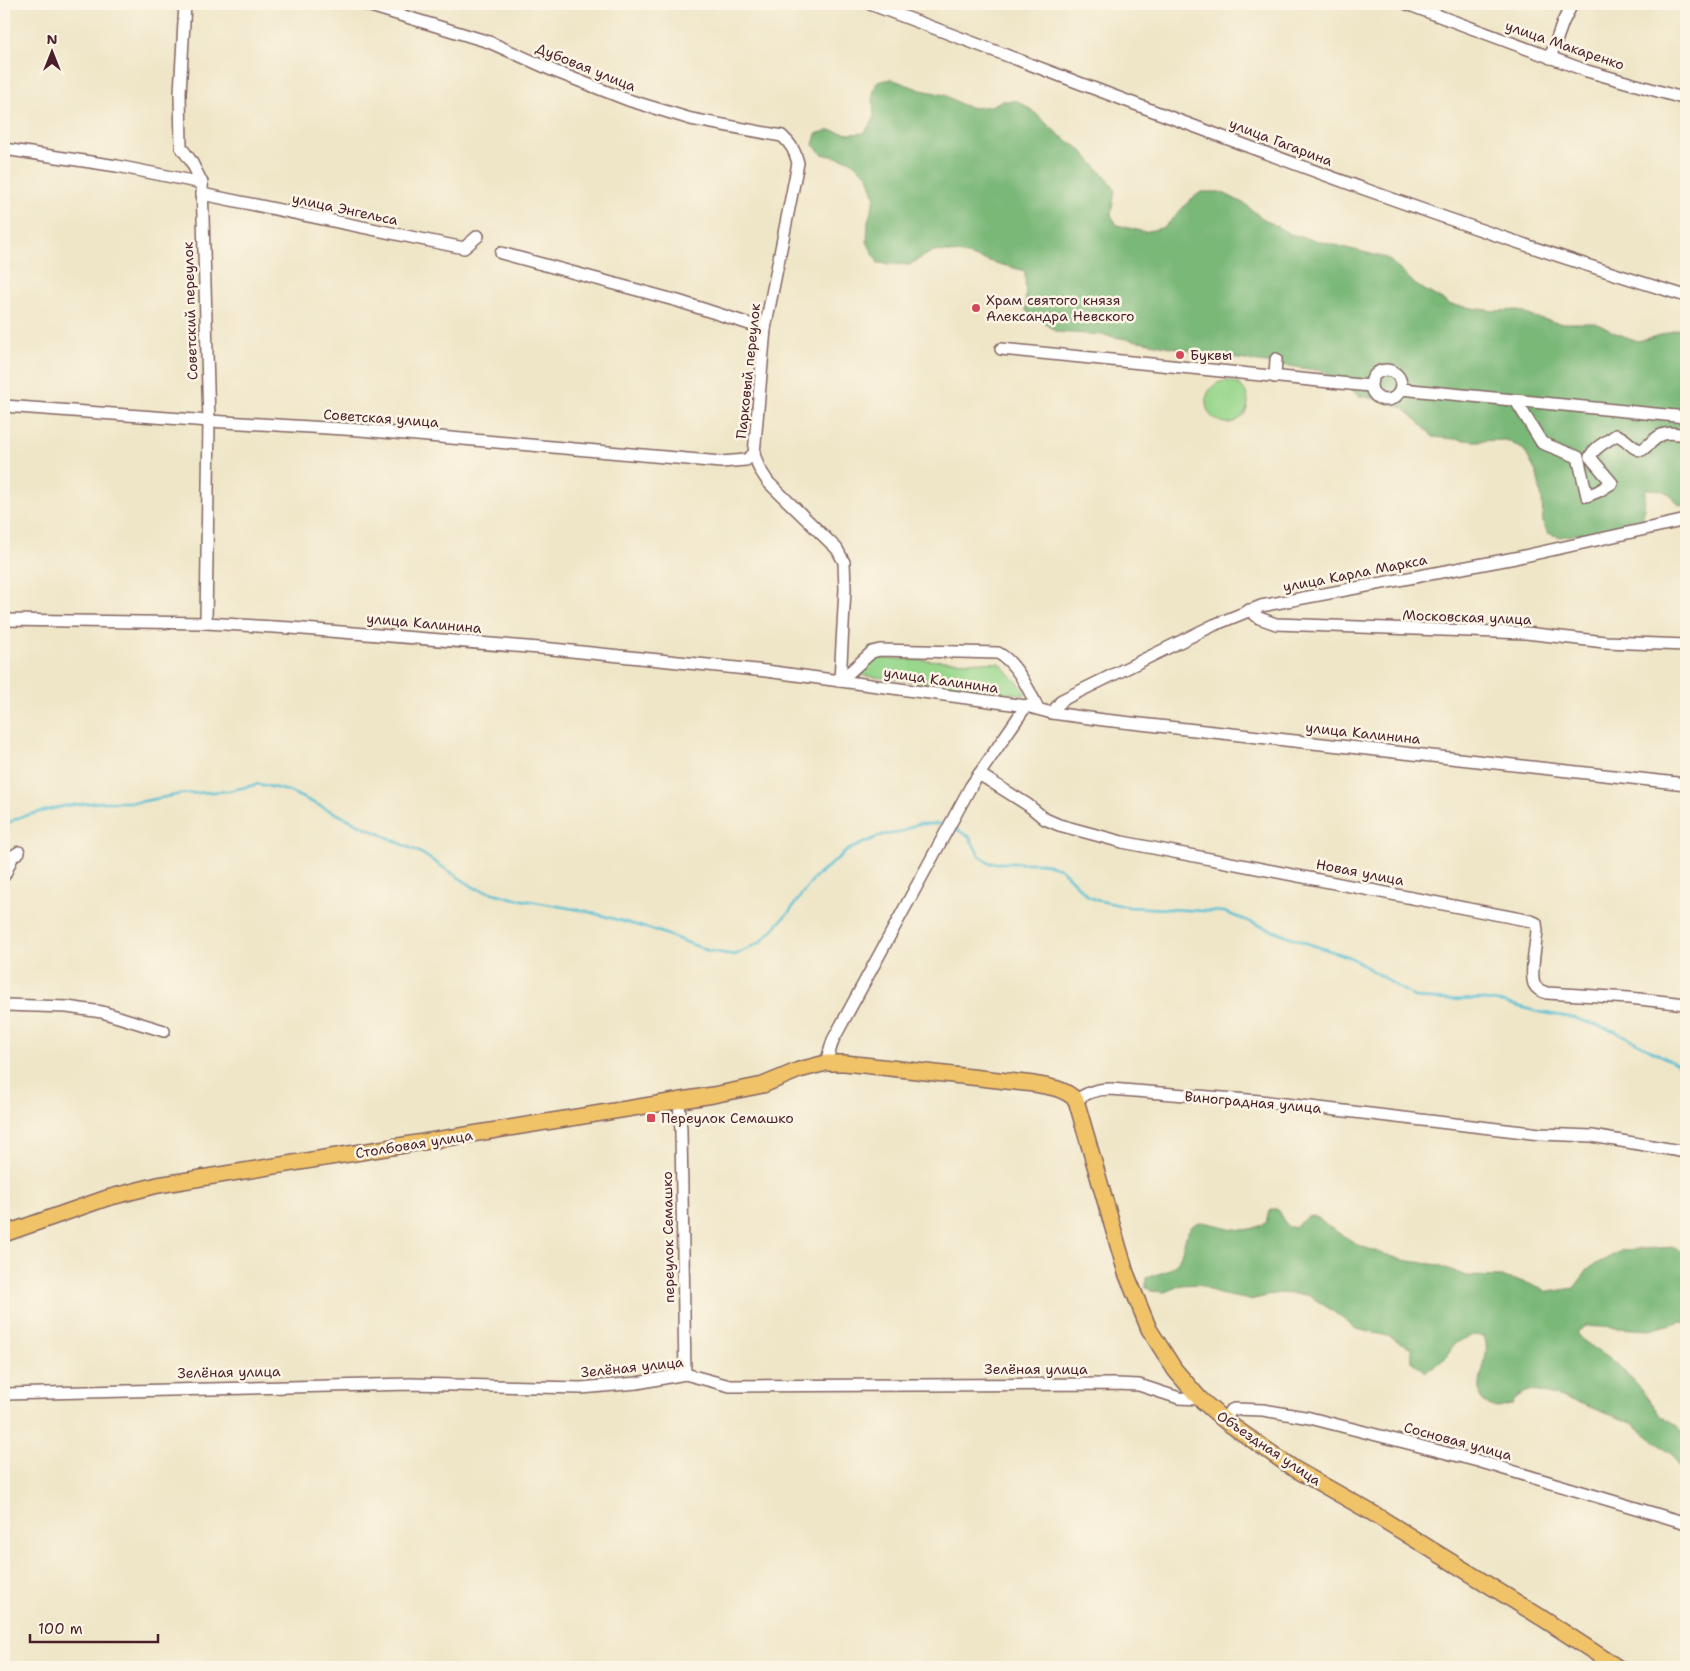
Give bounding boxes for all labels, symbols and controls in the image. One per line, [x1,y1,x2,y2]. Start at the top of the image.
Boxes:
street label: улица Макаренко [1503,16,1627,74]
north arrow [28,28,78,78]
text: N [46,30,58,48]
street label: Дубовая улица [533,39,639,95]
street label: улица Гагарина [1227,114,1335,170]
street label: улица Энгельса [290,189,400,229]
street label: Советский переулок [179,241,201,381]
place label: Храм святого князя Александра Невского [986,291,1135,325]
street label: Парковый переулок [732,302,764,440]
marker: Храм святого князя Александра Невского [970,302,982,314]
place label: Буквы [1190,346,1232,364]
marker: Буквы [1174,349,1186,361]
street label: Советская улица [323,405,440,431]
street label: улица Карла Маркса [1281,550,1429,596]
street label: Московская улица [1402,606,1532,628]
street label: улица Калинина [366,609,483,637]
street label: улица Калинина [883,663,1000,697]
street label: улица Калинина [1305,718,1422,748]
street label: Новая улица [1314,855,1406,889]
street label: Виноградная улица [1184,1087,1322,1117]
place label: Переулок Семашко [661,1109,794,1127]
marker: Переулок Семашко [645,1112,657,1124]
street label: Столбовая улица [354,1126,474,1162]
street label: переулок Семашко [658,1171,678,1303]
street label: Зелёная улица [580,1353,685,1381]
street label: Зелёная улица [984,1360,1088,1378]
street label: Зелёная улица [177,1362,281,1382]
street label: Объездная улица [1214,1407,1325,1490]
street label: Сосновая улица [1402,1418,1514,1464]
scale bar [30,1611,158,1643]
text: 100 m [38,1619,83,1639]

